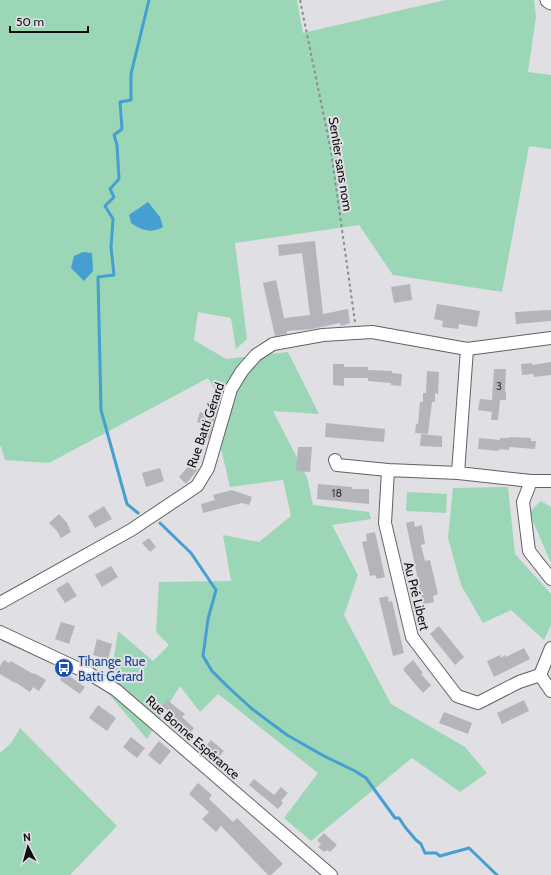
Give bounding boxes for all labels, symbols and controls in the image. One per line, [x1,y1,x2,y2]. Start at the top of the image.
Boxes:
scale bar [10,8,88,34]
text: 50 m [16,14,44,29]
street label: Sentier sans nom [326,116,356,212]
house number: 3 [496,379,502,393]
street label: Rue Batti Gérard [183,380,227,470]
house number: 18 [332,486,342,500]
street label: Au Pré Libert [401,560,433,633]
place label: Tihange Rue Batti Gérard [78,653,146,684]
bus stop icon: Tihange Rue Batti Gérard [53,657,75,679]
street label: Rue Bonne Espérance [143,692,244,782]
north arrow [8,827,48,867]
text: N [22,830,32,844]

